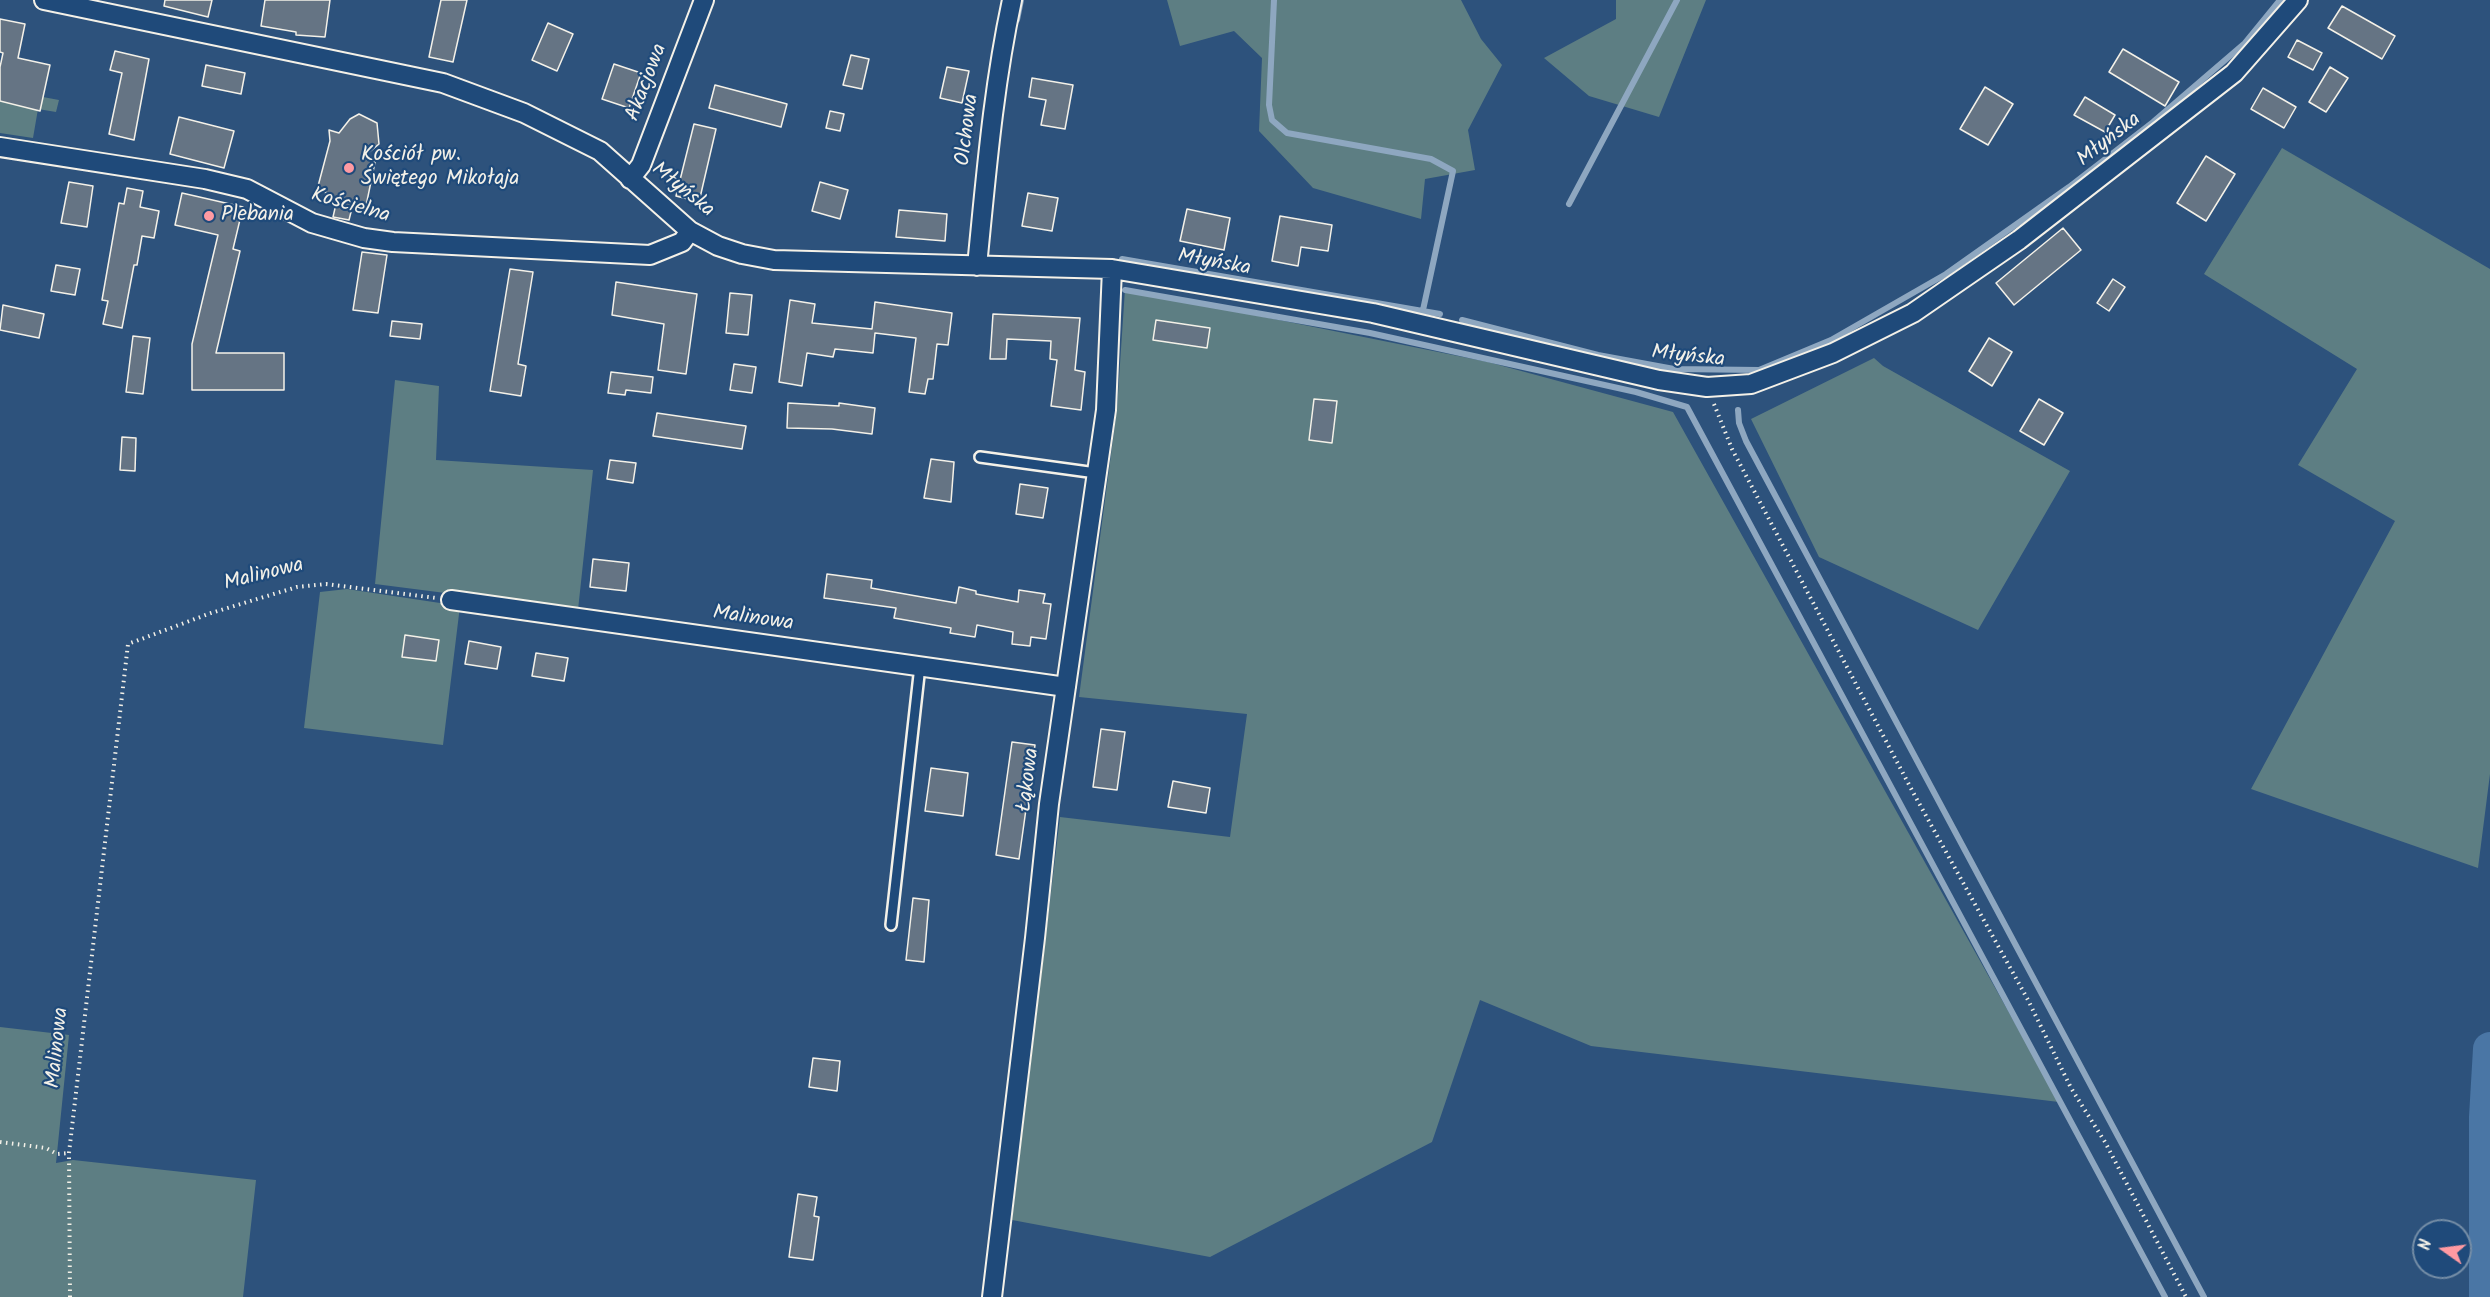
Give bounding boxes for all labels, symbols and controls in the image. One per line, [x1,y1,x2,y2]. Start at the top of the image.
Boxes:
street label: Akacjowa [622,41,674,125]
street label: Olchowa [952,93,986,167]
street label: Młyńska [2073,108,2147,174]
place label: Kościół pw. Świętego Mikołaja [361,143,519,193]
street label: Młyńska [645,158,719,224]
marker: Kościół pw. Świętego Mikołaja [342,161,356,175]
street label: Kościelna [308,184,392,230]
place label: Plebania [221,203,294,229]
marker: Plebania [202,209,216,223]
street label: Młyńska [1175,245,1253,283]
street label: Młyńska [1650,342,1726,374]
street label: Malinowa [222,554,306,598]
street label: Malinowa [711,602,795,638]
street label: Łąkowa [1014,747,1046,813]
street label: Malinowa [42,1006,76,1090]
north arrow [2412,1219,2472,1279]
text: N [2413,1237,2439,1253]

